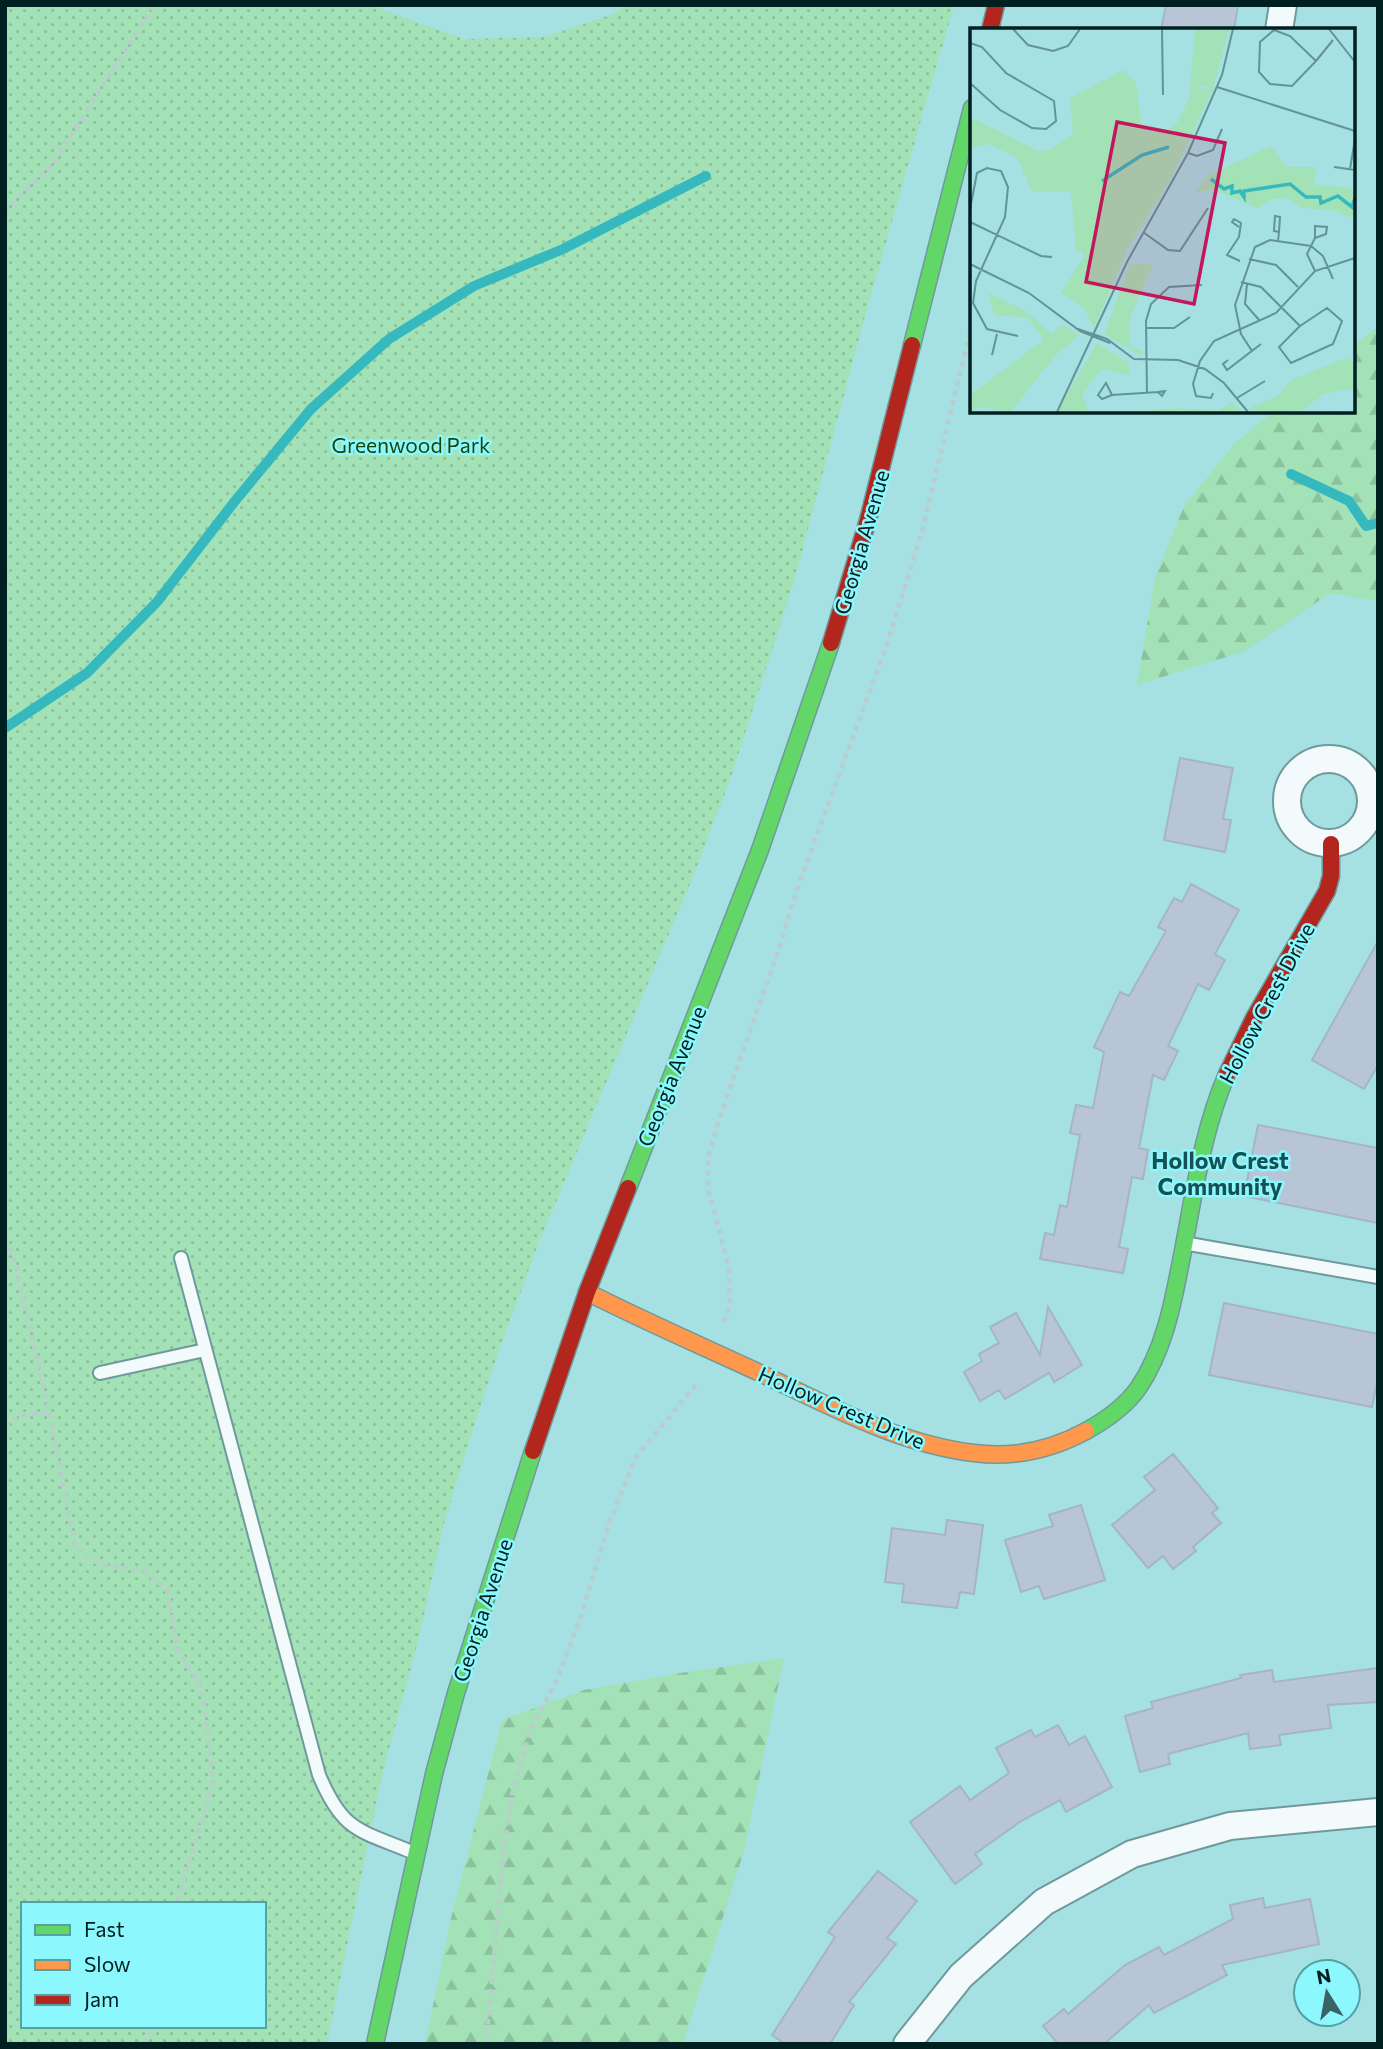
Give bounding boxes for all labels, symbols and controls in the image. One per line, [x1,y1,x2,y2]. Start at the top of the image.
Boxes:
inset map [970,28,1355,413]
park label: Greenwood Park [332,432,490,457]
street label: Georgia Avenue [828,467,894,617]
street label: Hollow Crest Drive [1213,918,1319,1088]
street label: Georgia Avenue [631,1002,711,1150]
district label: Hollow Crest Community [1151,1146,1289,1200]
street label: Hollow Crest Drive [755,1361,929,1453]
street label: Georgia Avenue [447,1535,517,1685]
legend [21,1902,266,2028]
text: Fast [84,1916,125,1941]
text: Slow [84,1951,131,1976]
north arrow [1292,1958,1362,2028]
text: N [1314,1963,1333,1988]
text: Jam [84,1986,119,2011]

